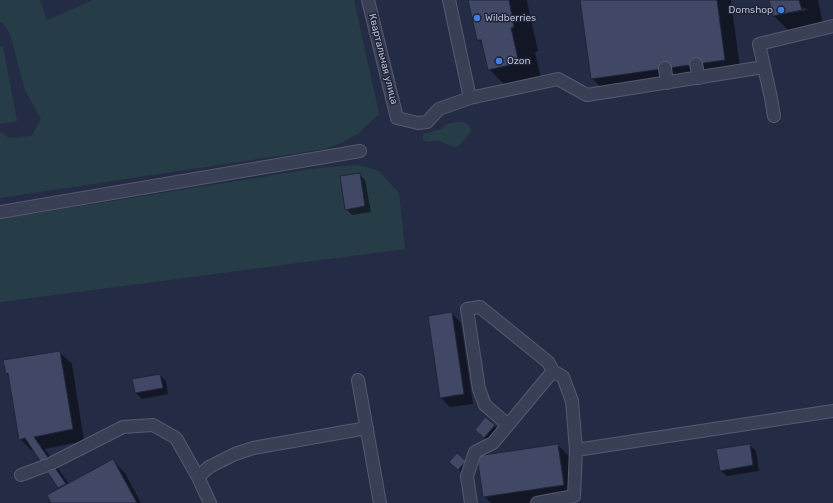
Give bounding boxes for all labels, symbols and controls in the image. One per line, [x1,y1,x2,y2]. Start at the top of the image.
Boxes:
place label: Domshop [729,4,773,16]
marker: Domshop [776,5,786,15]
street label: Квартальная улица [366,12,400,106]
place label: Wildberries [485,12,536,24]
marker: Wildberries [472,13,482,23]
place label: Ozon [507,55,531,67]
marker: Ozon [494,56,504,66]

